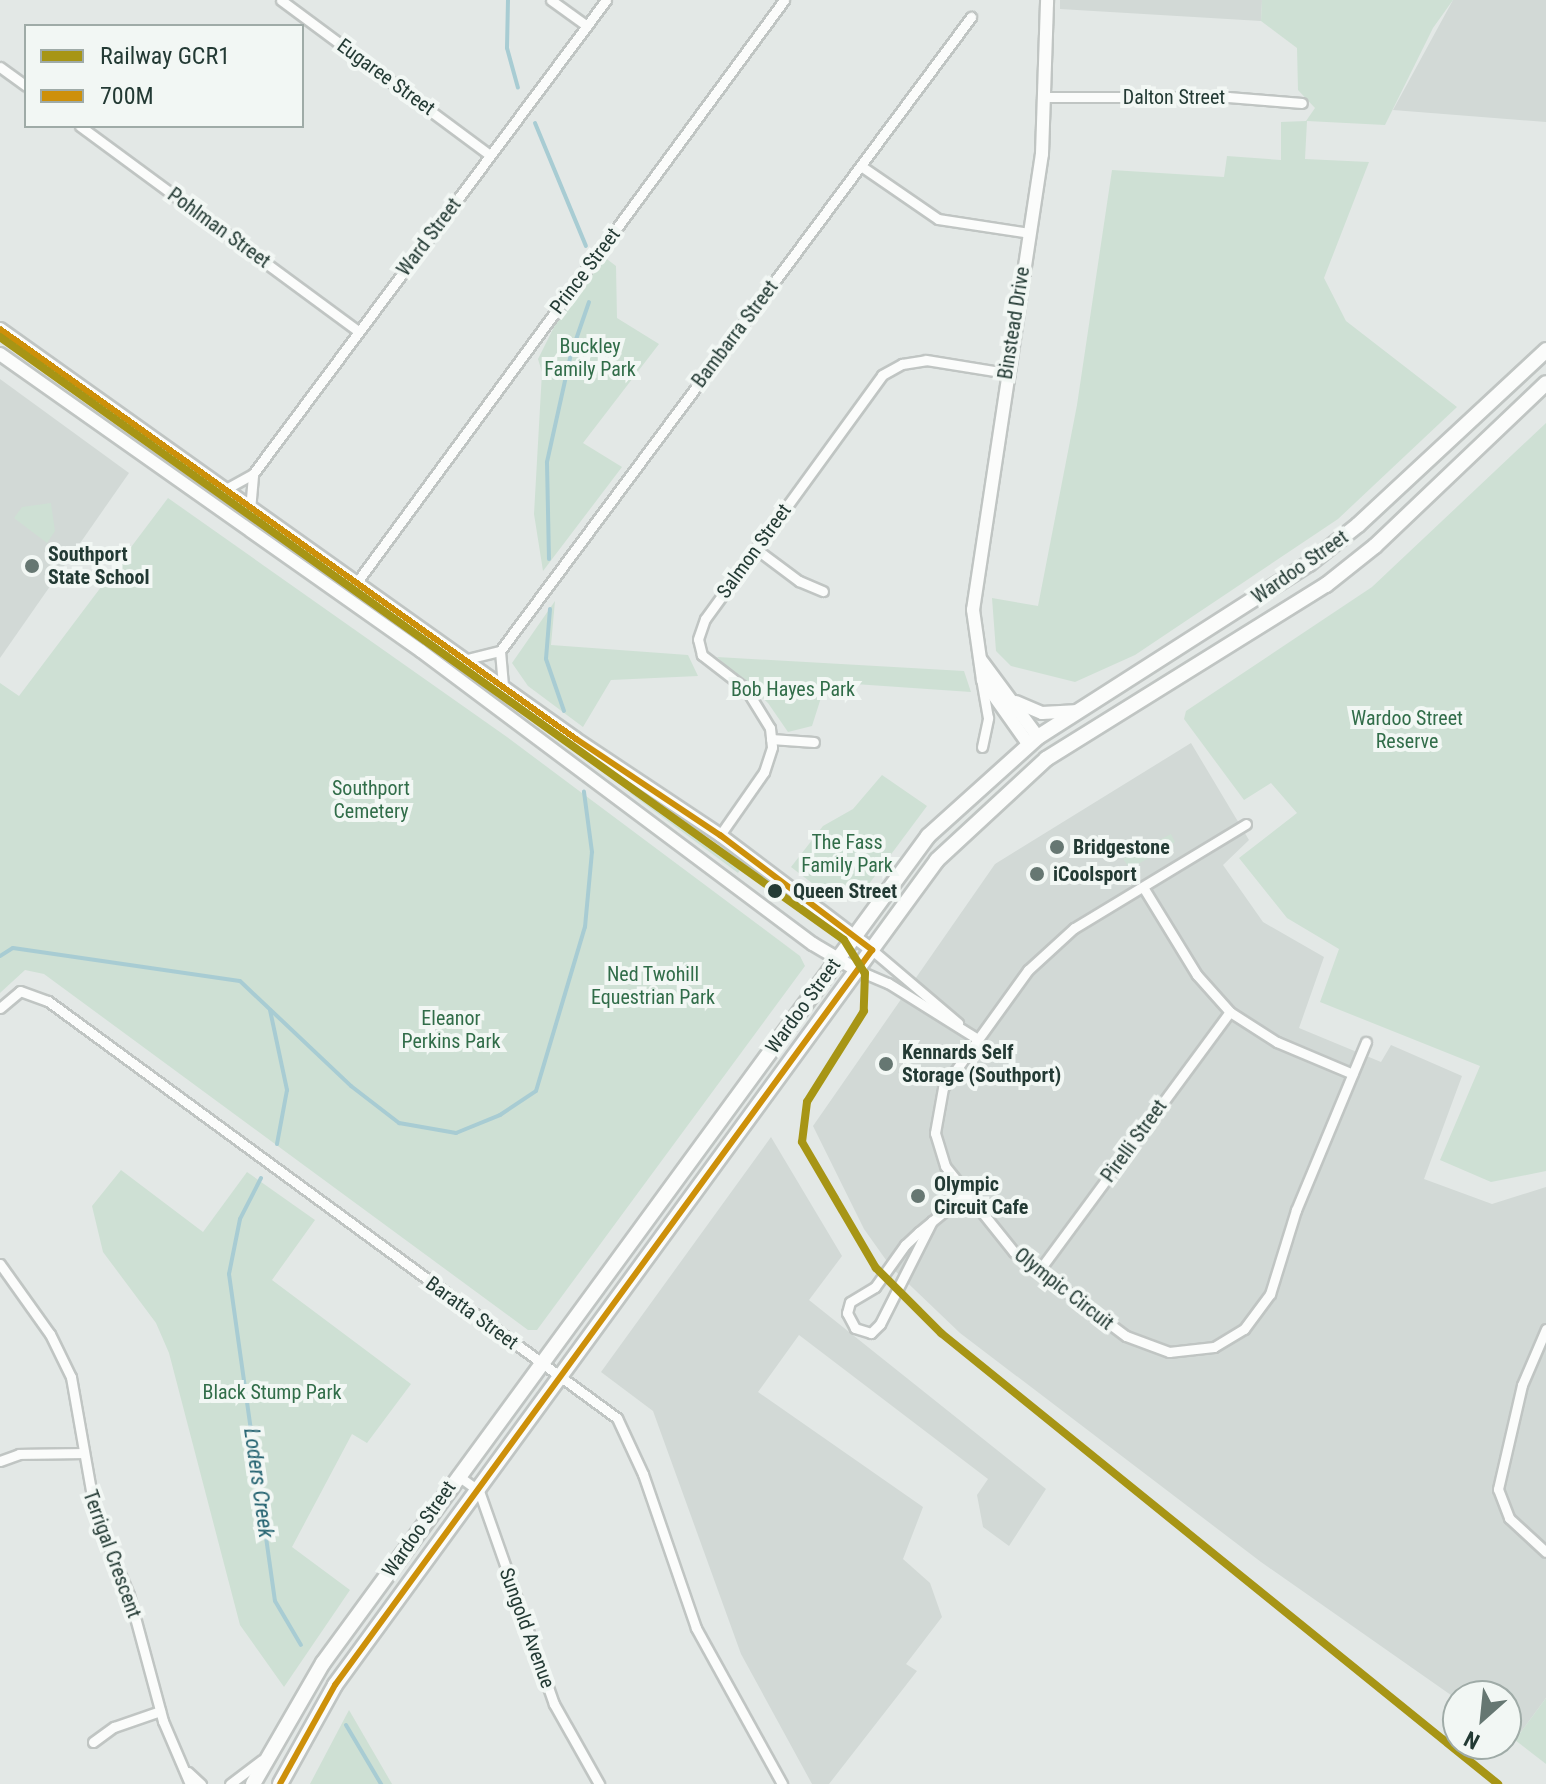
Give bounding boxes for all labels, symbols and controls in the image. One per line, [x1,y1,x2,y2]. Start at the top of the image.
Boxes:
legend [24,24,304,128]
street label: Eugaree Street [332,33,440,121]
text: Railway GCR1 [100,42,230,70]
text: 700M [100,82,154,110]
street label: Dalton Street [1123,85,1225,109]
street label: Pohlman Street [163,183,275,273]
street label: Ward Street [392,193,466,281]
street label: Prince Street [545,223,625,319]
street label: Binstead Drive [993,265,1035,381]
street label: Bambarra Street [687,276,783,392]
park label: Buckley Family Park [544,335,636,382]
street label: Salmon Street [712,499,796,603]
street label: Wardoo Street [1247,525,1353,609]
place label: Southport State School [48,542,149,589]
marker: Southport State School [23,557,41,575]
park label: Bob Hayes Park [731,677,855,701]
park label: Wardoo Street Reserve [1351,707,1463,754]
park label: Southport Cemetery [332,776,410,823]
park label: The Fass Family Park [801,830,893,877]
place label: Bridgestone [1073,835,1170,859]
marker: Bridgestone [1048,838,1066,856]
place label: iCoolsport [1053,862,1137,886]
marker: iCoolsport [1028,865,1046,883]
place label: Queen Street [793,879,897,903]
marker: Queen Street [764,880,786,902]
street label: Wardoo Street [760,954,846,1058]
park label: Ned Twohill Equestrian Park [591,962,715,1009]
park label: Eleanor Perkins Park [401,1007,501,1054]
place label: Kennards Self Storage (Southport) [902,1040,1061,1087]
marker: Kennards Self Storage (Southport) [877,1055,895,1073]
street label: Pirelli Street [1096,1095,1172,1187]
place label: Olympic Circuit Cafe [934,1172,1028,1219]
marker: Olympic Circuit Cafe [909,1187,927,1205]
street label: Olympic Circuit [1010,1243,1118,1335]
street label: Baratta Street [421,1271,523,1355]
park label: Black Stump Park [202,1380,342,1404]
water label: Loders Creek [238,1426,280,1540]
street label: Wardoo Street [377,1476,461,1582]
street label: Terrigal Crescent [78,1487,146,1621]
street label: Sungold Avenue [494,1565,560,1691]
north arrow [1442,1680,1522,1760]
text: N [1460,1726,1483,1754]

